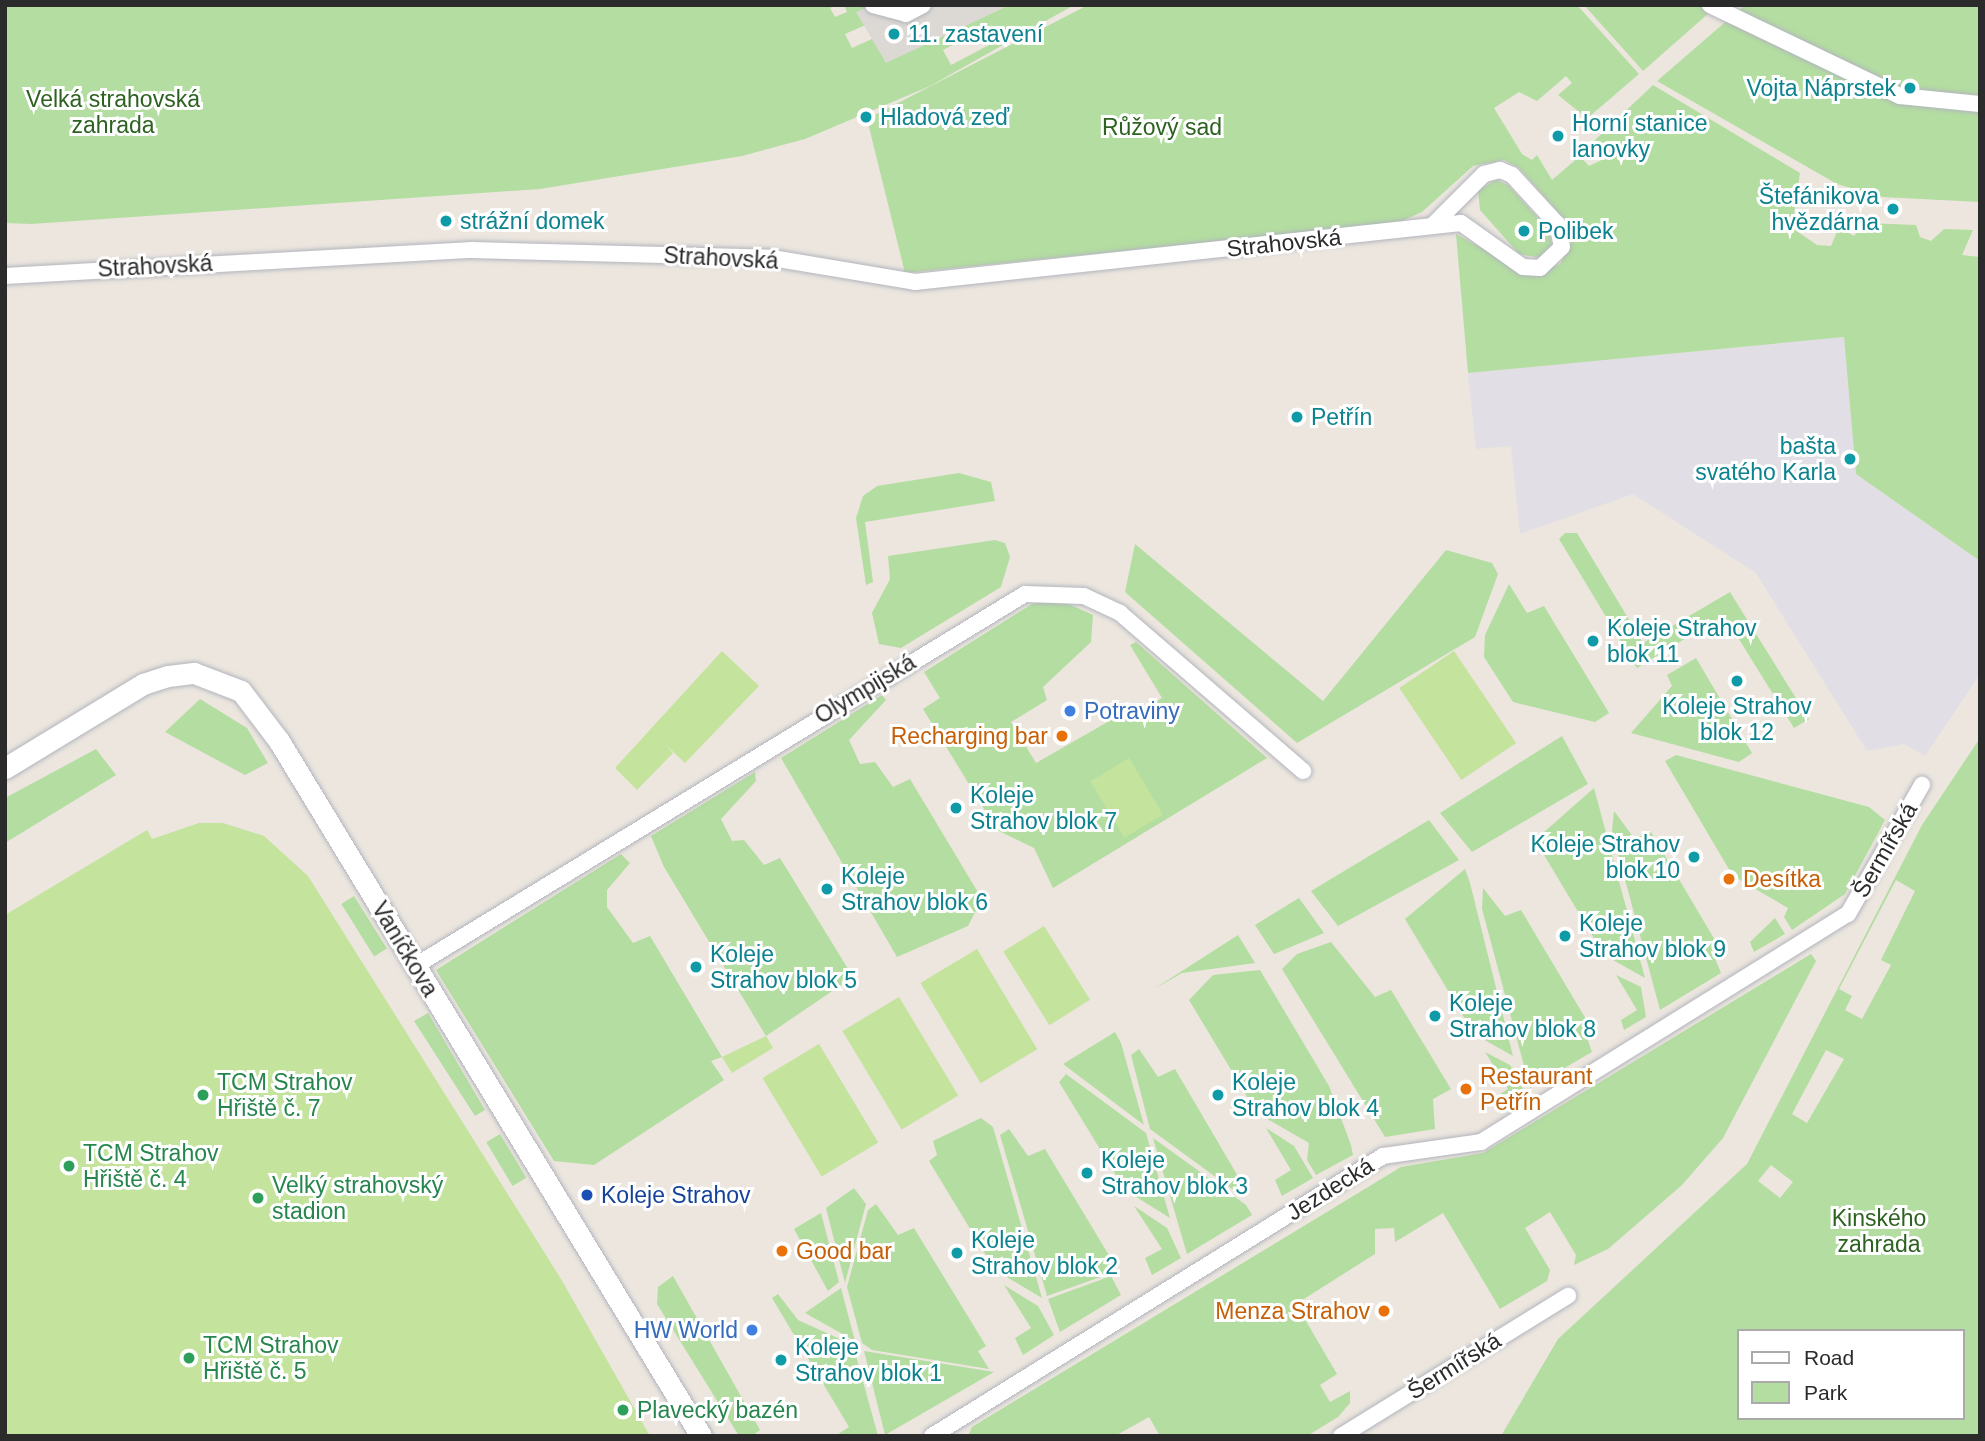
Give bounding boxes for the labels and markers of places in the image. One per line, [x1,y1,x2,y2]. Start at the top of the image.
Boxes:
place label: 11. zastavení [908,20,1043,48]
marker: 11. zastavení [886,26,902,42]
place label: Vojta Náprstek [1746,74,1896,102]
marker: Vojta Náprstek [1902,80,1918,96]
place label: Hladová zeď [880,103,1009,131]
marker: Hladová zeď [858,109,874,125]
place label: Horní stanice lanovky [1572,109,1708,163]
marker: Horní stanice lanovky [1550,128,1566,144]
place label: Štefánikova hvězdárna [1759,182,1879,236]
marker: Štefánikova hvězdárna [1885,201,1901,217]
place label: strážní domek [460,207,604,235]
marker: strážní domek [438,213,454,229]
place label: Polibek [1538,217,1613,245]
marker: Polibek [1516,223,1532,239]
place label: Petřín [1311,403,1372,431]
marker: Petřín [1289,409,1305,425]
place label: bašta svatého Karla [1695,432,1836,486]
marker: bašta svatého Karla [1842,451,1858,467]
place label: Koleje Strahov blok 11 [1607,614,1757,668]
marker: Koleje Strahov blok 11 [1585,633,1601,649]
marker: Koleje Strahov blok 12 [1729,673,1745,689]
place label: Koleje Strahov blok 12 [1662,692,1812,746]
place label: Potraviny [1084,697,1180,725]
marker: Potraviny [1062,703,1078,719]
place label: Recharging bar [891,722,1048,750]
marker: Recharging bar [1054,728,1070,744]
place label: Koleje Strahov blok 7 [970,781,1117,835]
marker: Koleje Strahov blok 7 [948,800,964,816]
place label: Koleje Strahov blok 10 [1530,830,1680,884]
marker: Koleje Strahov blok 10 [1686,849,1702,865]
place label: Koleje Strahov blok 6 [841,862,988,916]
place label: Desítka [1743,865,1821,893]
marker: Desítka [1721,871,1737,887]
marker: Koleje Strahov blok 6 [819,881,835,897]
place label: Koleje Strahov blok 9 [1579,909,1726,963]
marker: Koleje Strahov blok 9 [1557,928,1573,944]
place label: Koleje Strahov blok 5 [710,940,857,994]
marker: Koleje Strahov blok 5 [688,959,704,975]
place label: Koleje Strahov blok 8 [1449,989,1596,1043]
marker: Koleje Strahov blok 8 [1427,1008,1443,1024]
place label: Restaurant Petřín [1480,1062,1593,1116]
place label: TCM Strahov Hřiště č. 7 [217,1068,352,1122]
place label: Koleje Strahov blok 4 [1232,1068,1379,1122]
marker: Restaurant Petřín [1458,1081,1474,1097]
marker: TCM Strahov Hřiště č. 7 [195,1087,211,1103]
marker: Koleje Strahov blok 4 [1210,1087,1226,1103]
place label: TCM Strahov Hřiště č. 4 [83,1139,218,1193]
place label: Koleje Strahov blok 3 [1101,1146,1248,1200]
marker: TCM Strahov Hřiště č. 4 [61,1158,77,1174]
marker: Koleje Strahov blok 3 [1079,1165,1095,1181]
place label: Velký strahovský stadion [272,1171,443,1225]
place label: Koleje Strahov [601,1181,751,1209]
marker: Koleje Strahov [579,1187,595,1203]
marker: Velký strahovský stadion [250,1190,266,1206]
place label: Koleje Strahov blok 2 [971,1226,1118,1280]
place label: Good bar [796,1237,892,1265]
marker: Good bar [774,1243,790,1259]
marker: Koleje Strahov blok 2 [949,1245,965,1261]
place label: Menza Strahov [1215,1297,1370,1325]
marker: Menza Strahov [1376,1303,1392,1319]
place label: HW World [634,1316,738,1344]
marker: HW World [744,1322,760,1338]
place label: TCM Strahov Hřiště č. 5 [203,1331,338,1385]
place label: Koleje Strahov blok 1 [795,1333,942,1387]
marker: TCM Strahov Hřiště č. 5 [181,1350,197,1366]
marker: Koleje Strahov blok 1 [773,1352,789,1368]
place label: Plavecký bazén [637,1396,798,1424]
marker: Plavecký bazén [615,1402,631,1418]

